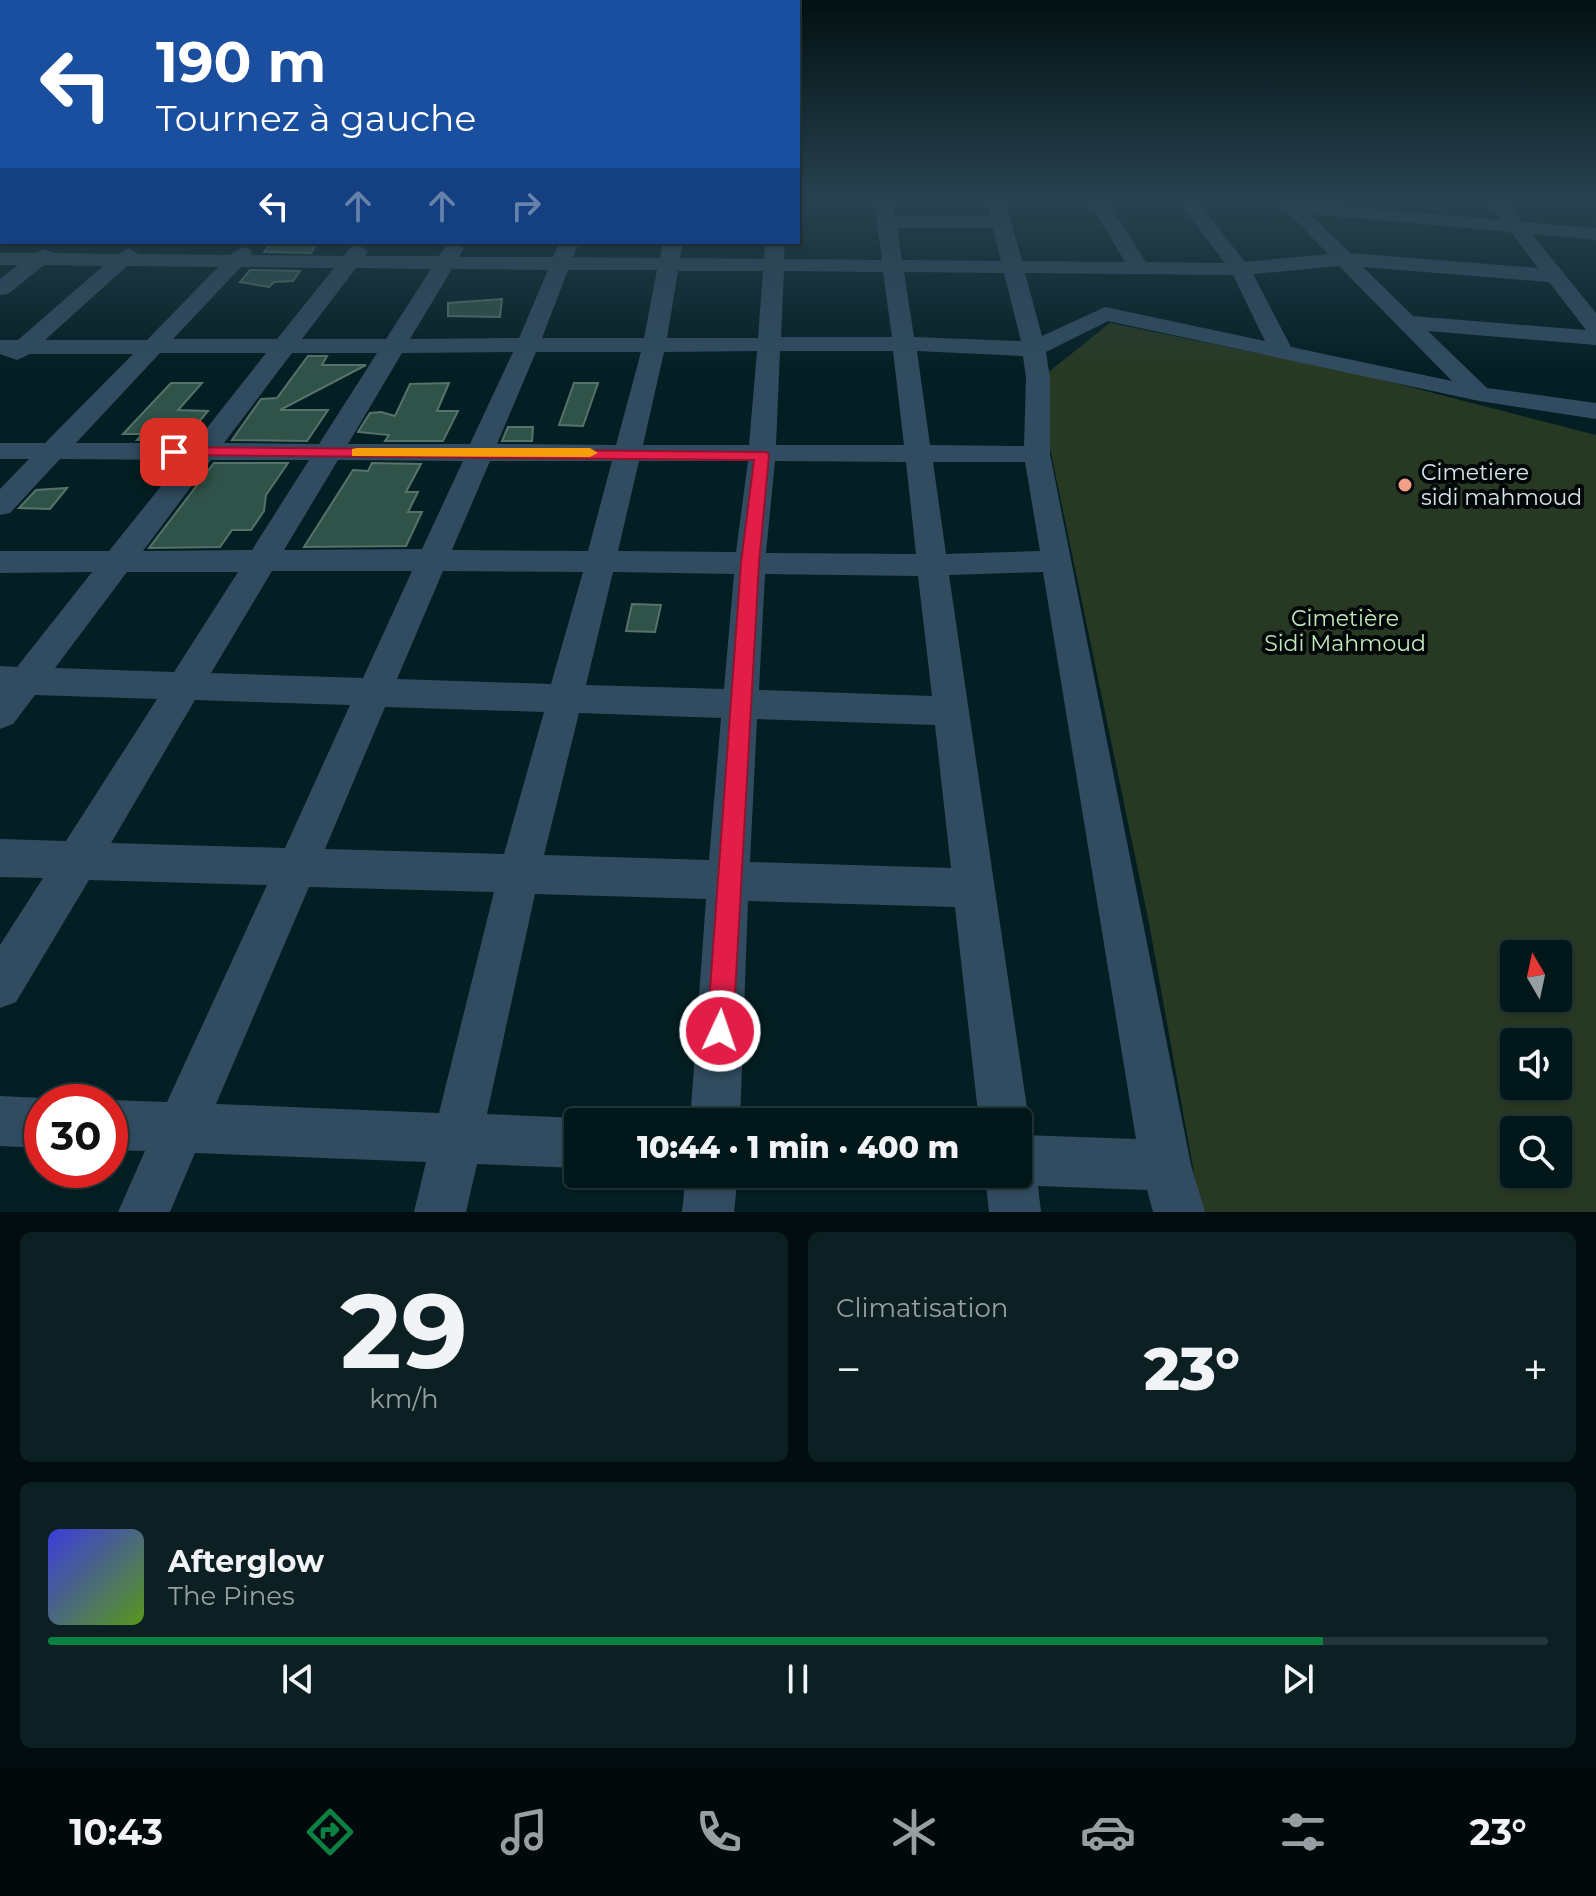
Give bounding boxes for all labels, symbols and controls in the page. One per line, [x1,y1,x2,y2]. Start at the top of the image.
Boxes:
text: 190 m [156,28,326,96]
icon: left [24,32,128,136]
text: Tournez à gauche [156,96,476,140]
icon: left [252,184,296,228]
icon: ahead [336,184,380,228]
icon: ahead [420,184,464,228]
icon: right [504,184,548,228]
pin [140,418,208,486]
icon: arrive [152,430,196,474]
place label: Cimetiere sidi mahmoud [1421,459,1582,511]
marker: Cimetiere sidi mahmoud [1396,476,1414,494]
park label: Cimetière Sidi Mahmoud [1264,605,1426,657]
north arrow [1500,940,1572,1012]
map controls [1500,940,1572,1188]
position arrow [678,989,762,1073]
button: sound [1500,1028,1572,1100]
speed limit sign: 30 [24,1084,128,1188]
button: search [1500,1116,1572,1188]
text: 10:44 · 1 min · 400 m [637,1129,959,1166]
text: 29 [340,1267,468,1394]
text: Climatisation [836,1292,1008,1324]
text: 23° [1144,1332,1240,1405]
text: − [836,1342,861,1396]
text: + [1523,1342,1548,1396]
text: km/h [369,1383,439,1415]
text: Afterglow [168,1543,324,1580]
text: The Pines [168,1580,295,1612]
icon: previous [276,1657,320,1701]
icon: pause [776,1657,820,1701]
icon: next [1276,1657,1320,1701]
icon: directions [302,1804,358,1860]
icon: music [496,1804,552,1860]
icon: phone [691,1804,747,1860]
icon: climate [886,1804,942,1860]
icon: car [1080,1804,1136,1860]
icon: filters [1275,1804,1331,1860]
text: 10:43 [69,1810,163,1854]
text: 23° [1470,1810,1527,1854]

